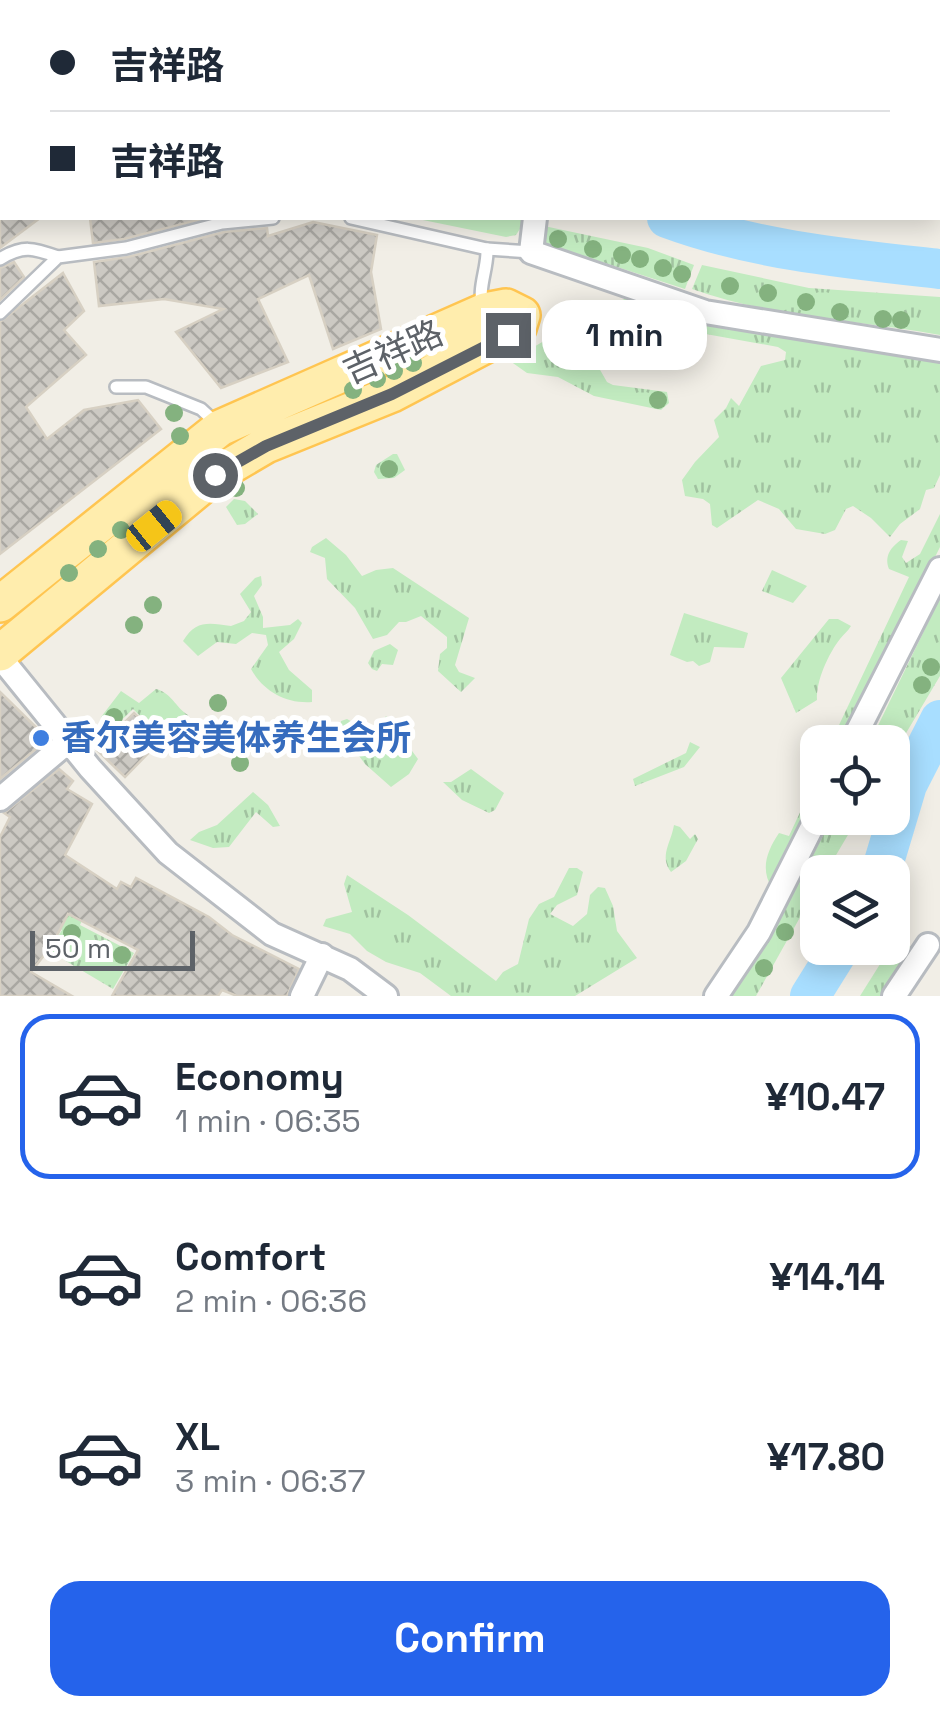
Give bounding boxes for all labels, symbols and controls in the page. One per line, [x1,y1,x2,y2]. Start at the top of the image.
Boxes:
text: 吉祥路 [110,42,224,90]
text: 吉祥路 [110,138,224,186]
callout: 1 min [543,300,708,370]
street label: 吉祥路 [336,311,450,393]
route end [486,313,531,358]
text: 1 min [585,315,664,355]
route start [193,453,238,498]
car [121,495,187,557]
place label: 香尔美容美体养生会所 [61,716,411,760]
map controls [800,725,910,965]
button: locate [800,725,910,835]
marker: 香尔美容美体养生会所 [30,727,52,749]
button: layers [800,855,910,965]
scale bar [30,926,195,970]
text: 50 m [45,930,111,966]
icon: car [55,1052,145,1142]
text: Economy [175,1053,344,1101]
text: ¥10.47 [765,1073,885,1121]
text: 1 min · 06:35 [175,1101,361,1141]
icon: car [55,1232,145,1322]
text: Comfort [175,1233,326,1281]
text: ¥14.14 [769,1253,885,1301]
text: 2 min · 06:36 [175,1281,367,1321]
icon: car [55,1412,145,1502]
text: XL [175,1413,220,1461]
text: ¥17.80 [767,1433,885,1481]
text: 3 min · 06:37 [175,1461,366,1501]
button: Confirm [50,1581,890,1696]

